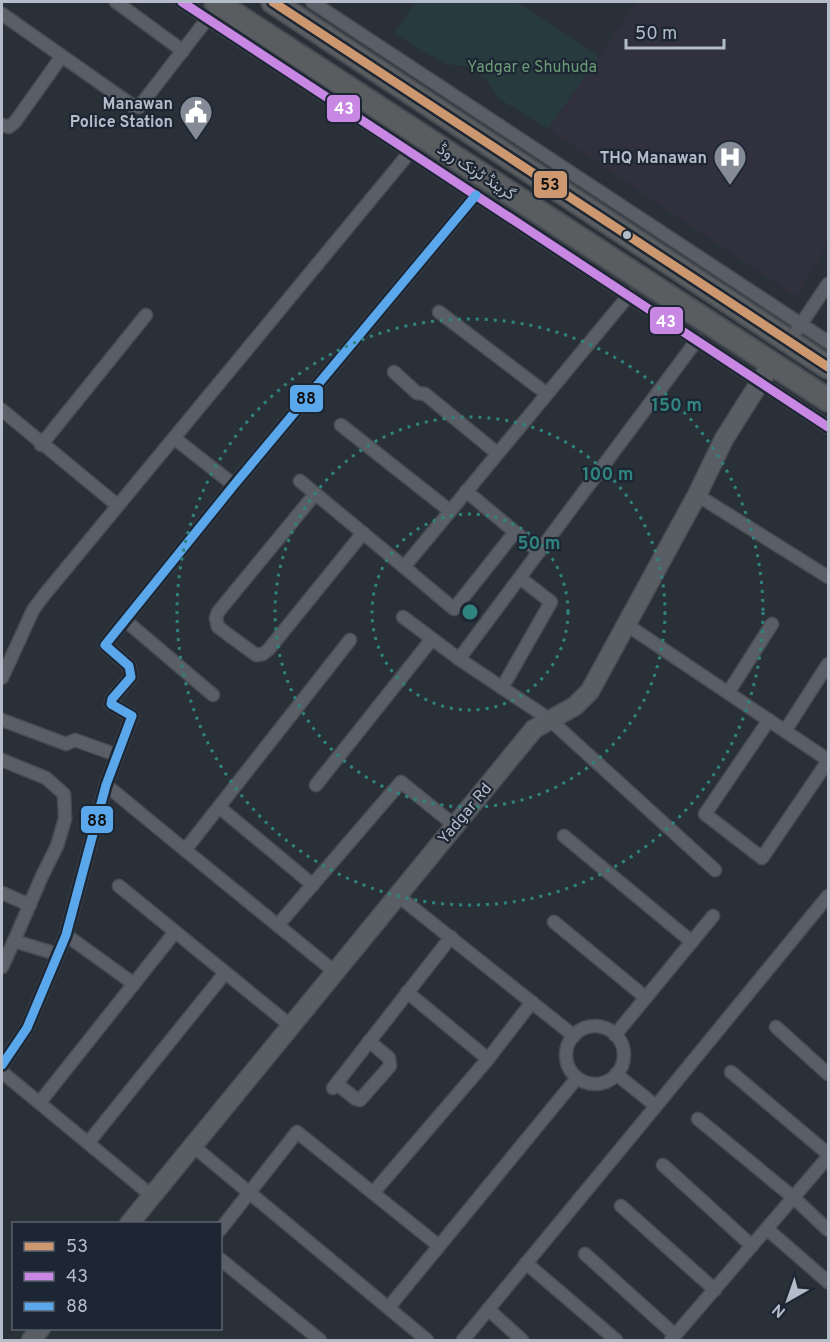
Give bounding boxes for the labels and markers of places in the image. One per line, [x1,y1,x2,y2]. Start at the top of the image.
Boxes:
public building icon: Manawan Police Station [178,94,214,141]
place label: Manawan Police Station [70,95,173,133]
hospital icon: THQ Manawan [712,139,748,186]
place label: THQ Manawan [600,149,707,169]
unlabelled marker [621,229,633,241]
centre of rings [460,602,480,622]

